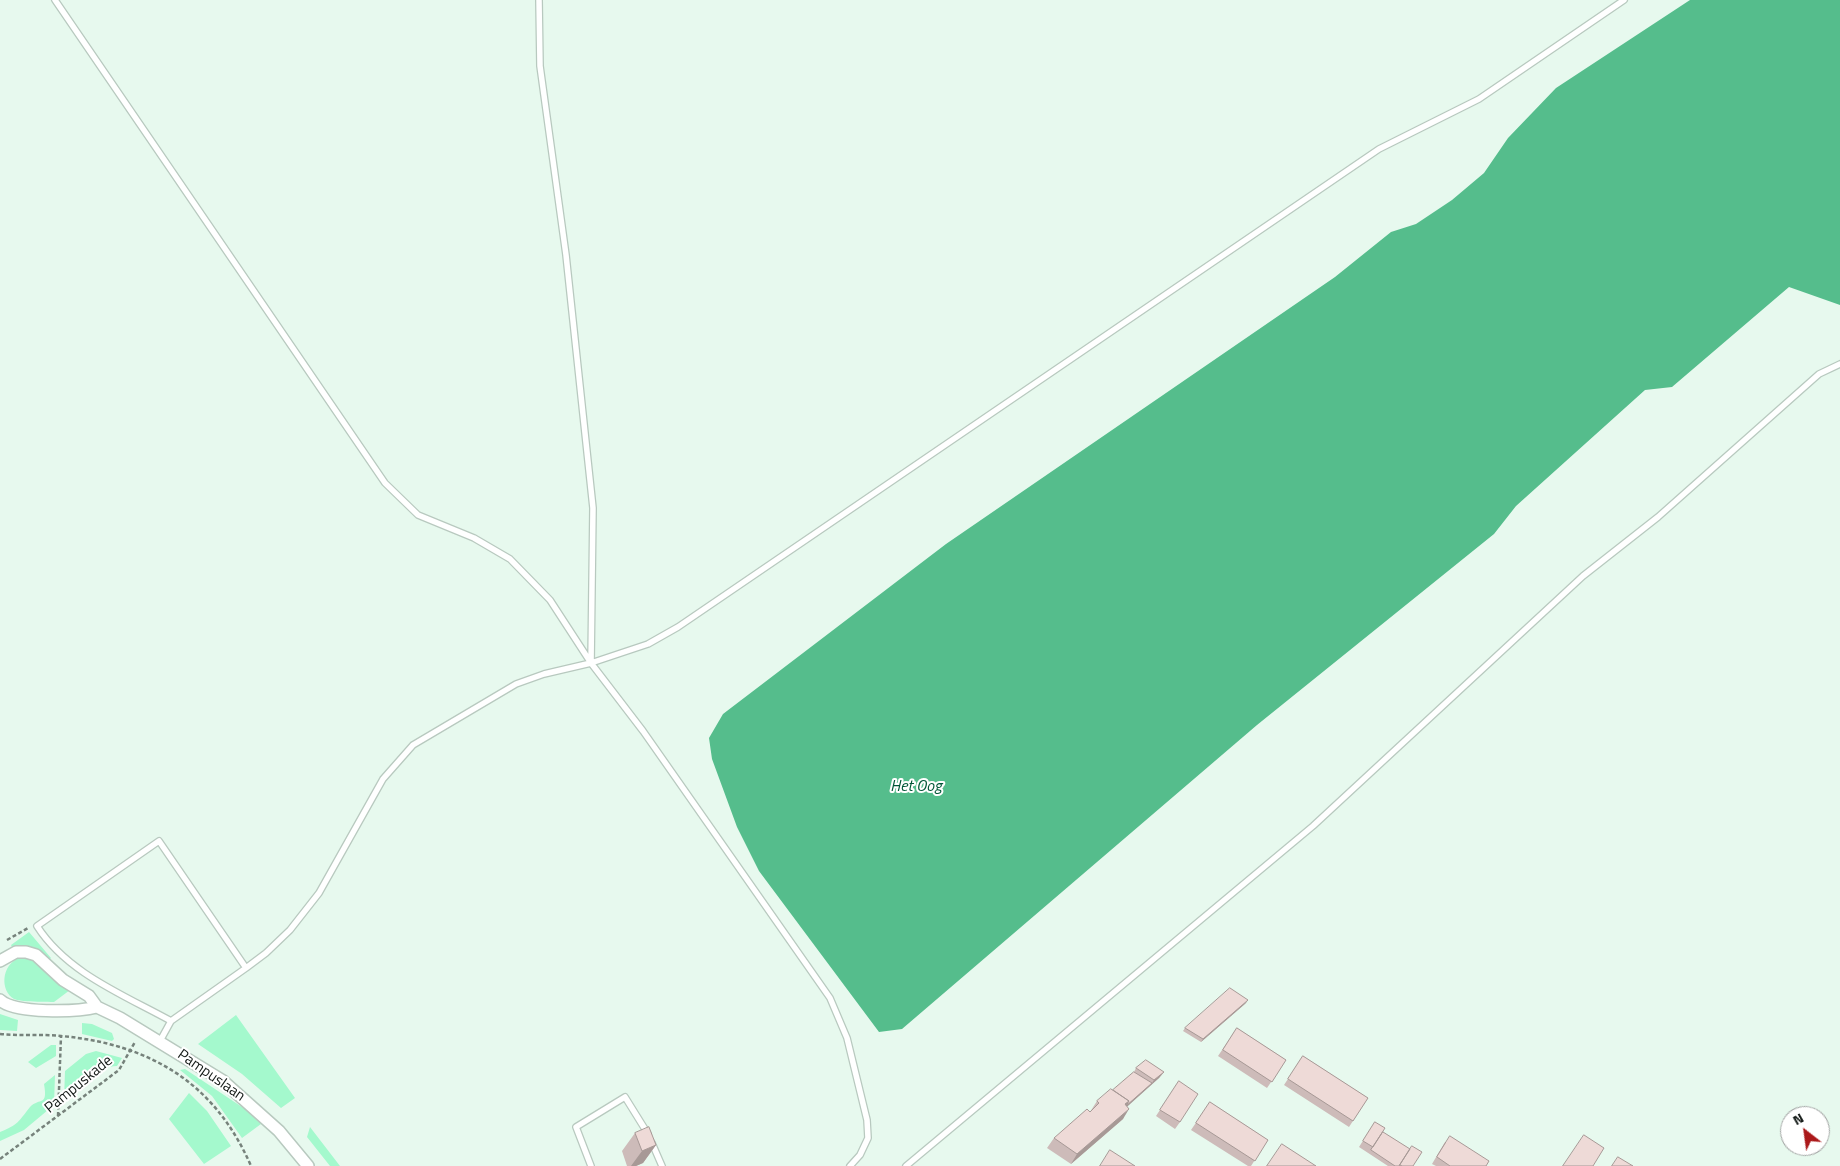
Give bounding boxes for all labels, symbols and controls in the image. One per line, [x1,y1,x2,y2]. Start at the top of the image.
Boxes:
water label: Het Oog [890,777,942,797]
street label: Pampuslaan [174,1046,248,1106]
street label: Pampuskade [42,1052,116,1118]
north arrow [1780,1106,1830,1156]
text: N [1788,1107,1807,1130]

